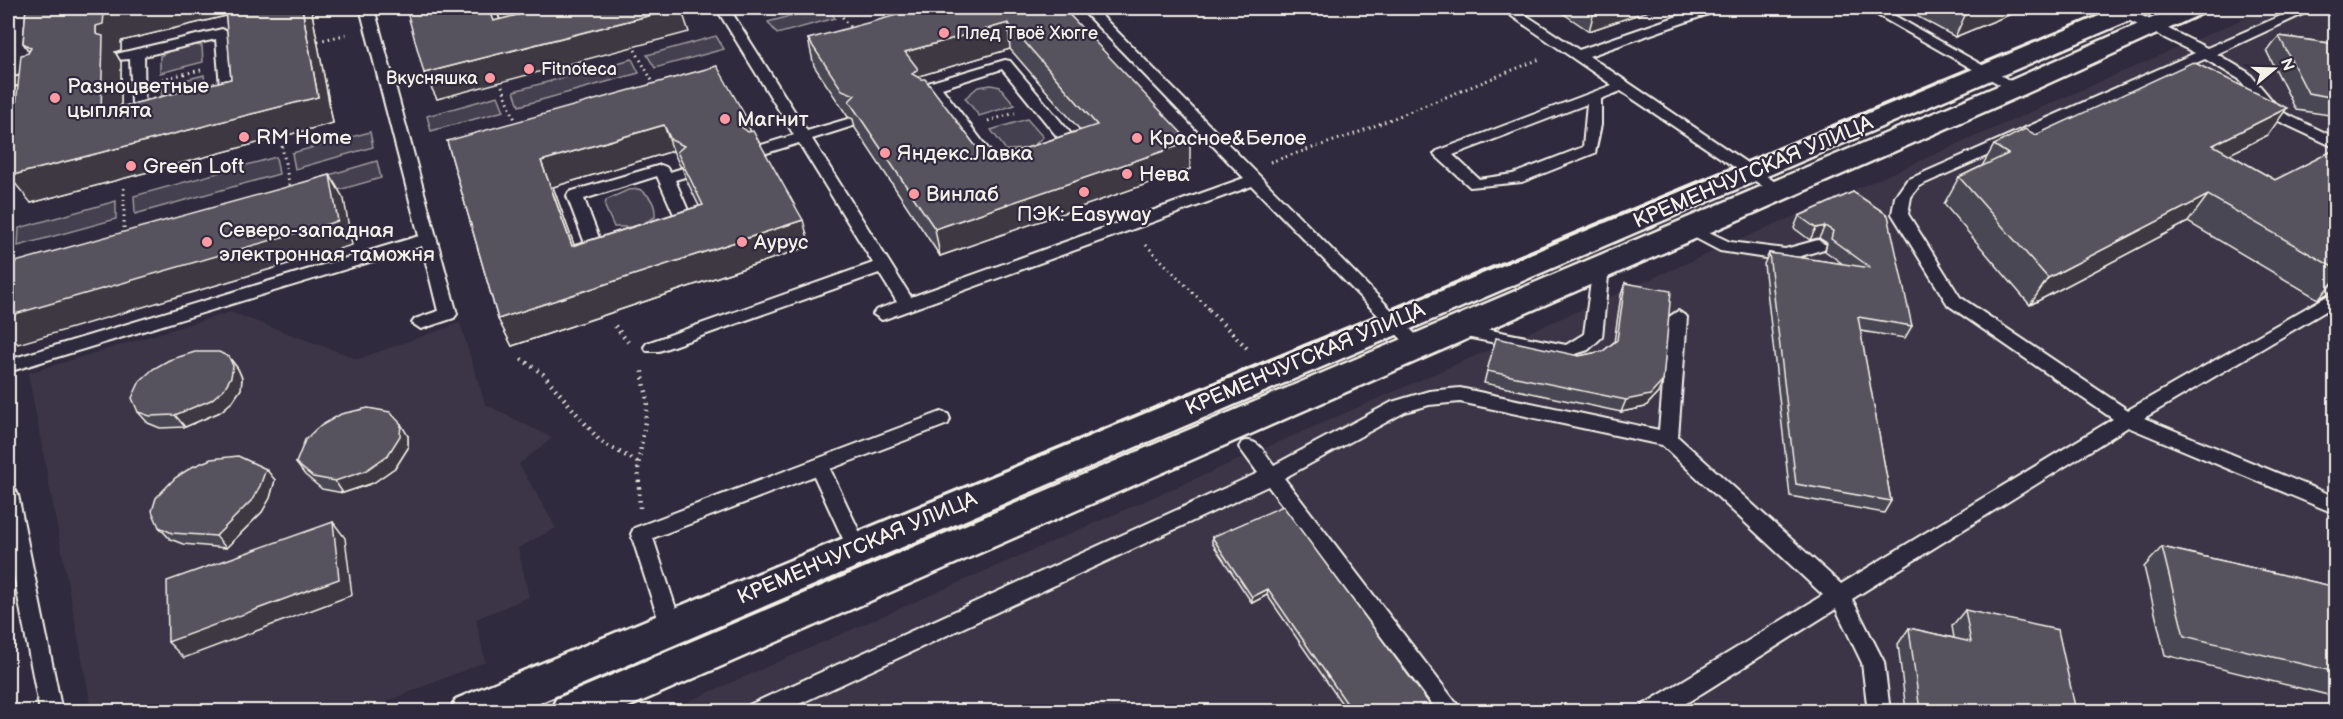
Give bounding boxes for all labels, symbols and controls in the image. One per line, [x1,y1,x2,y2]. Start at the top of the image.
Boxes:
place label: Плед Твоё Хюгге [956,23,1098,44]
marker: Плед Твоё Хюгге [937,26,951,40]
north arrow [2244,39,2304,99]
text: N [2276,56,2298,73]
place label: Fitnoteca [541,59,617,80]
marker: Fitnoteca [522,62,536,76]
place label: Вкусняшка [386,68,478,89]
marker: Вкусняшка [483,71,497,85]
place label: Разноцветные цыплята [67,74,209,123]
marker: Разноцветные цыплята [48,91,62,105]
place label: Магнит [737,107,809,132]
street label: КРЕМЕНЧУГСКАЯ УЛИЦА [1629,110,1877,234]
marker: Магнит [718,112,732,126]
place label: RM Home [256,125,352,150]
place label: Красное&Белое [1149,126,1307,151]
marker: RM Home [237,130,251,144]
marker: Красное&Белое [1130,131,1144,145]
place label: Яндекс.Лавка [897,141,1034,166]
marker: Яндекс.Лавка [878,146,892,160]
place label: Green Loft [143,154,245,179]
marker: Green Loft [124,159,138,173]
place label: Нева [1139,162,1190,187]
marker: Нева [1120,167,1134,181]
place label: Винлаб [926,182,999,207]
marker: ПЭК: Easyway [1077,185,1091,199]
marker: Винлаб [907,187,921,201]
place label: ПЭК: Easyway [1017,202,1152,227]
place label: Северо-западная электронная таможня [219,218,435,267]
place label: Аурус [753,230,808,255]
marker: Северо-западная электронная таможня [200,235,214,249]
marker: Аурус [735,235,749,249]
street label: КРЕМЕНЧУГСКАЯ УЛИЦА [1181,297,1429,421]
street label: КРЕМЕНЧУГСКАЯ УЛИЦА [733,486,981,610]

